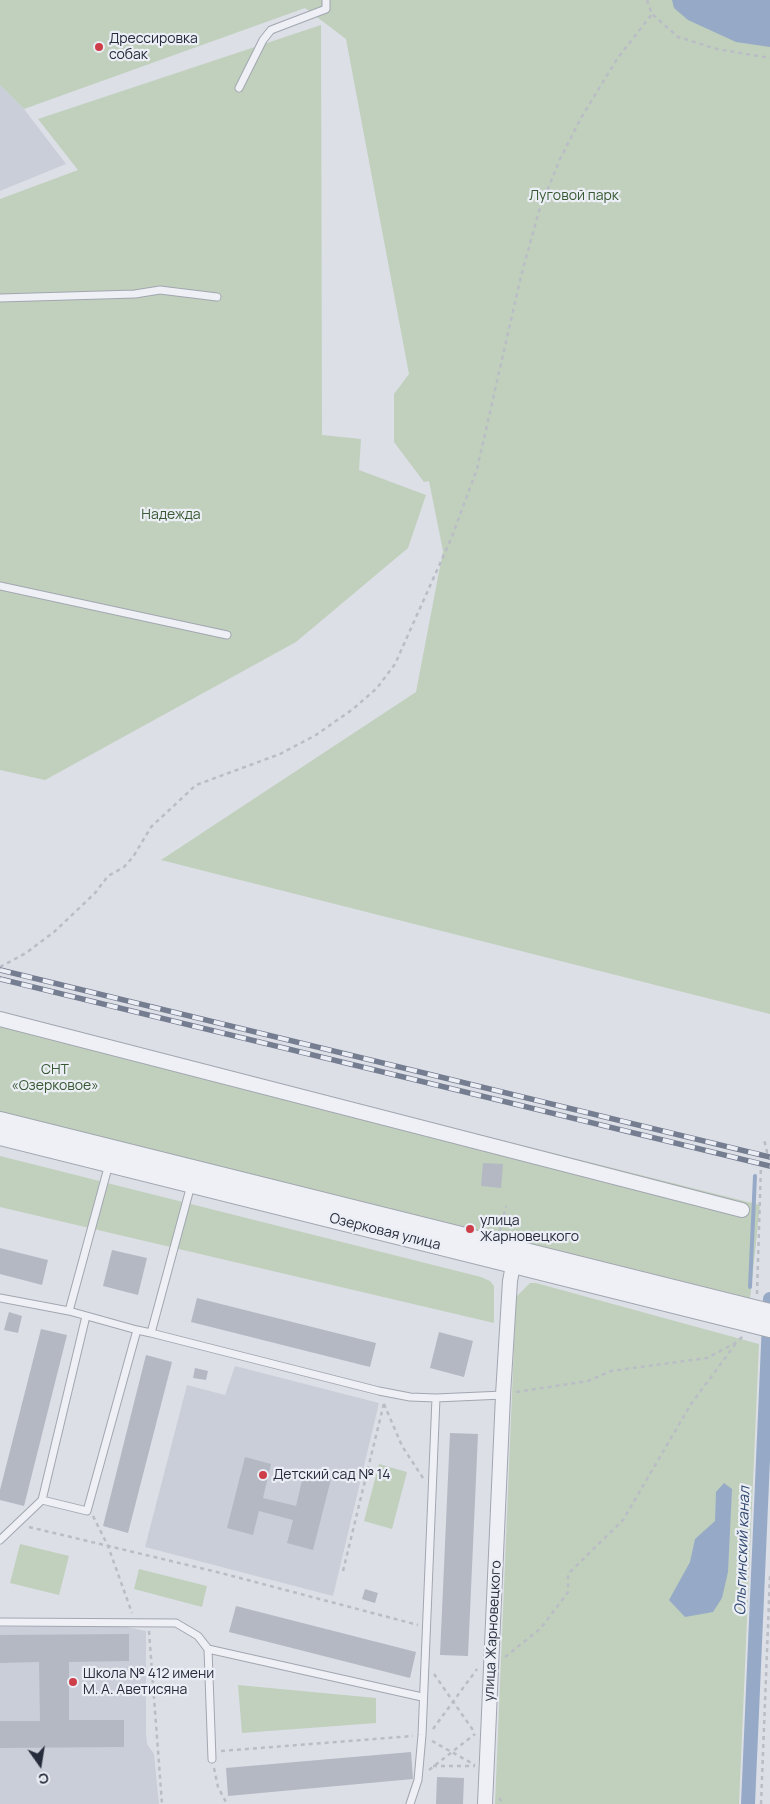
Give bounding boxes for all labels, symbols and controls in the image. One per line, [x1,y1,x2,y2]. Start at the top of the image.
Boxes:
place label: Дрессировка собак [109,31,198,64]
marker: Дрессировка собак [93,41,105,53]
park label: Луговой парк [529,188,619,204]
park label: Надежда [141,507,201,523]
park label: СНТ «Озерковое» [11,1062,99,1094]
street label: Озерковая улица [328,1210,442,1254]
place label: улица Жарновецкого [480,1213,579,1246]
marker: улица Жарновецкого [464,1223,476,1235]
place label: Детский сад № 14 [273,1467,390,1483]
marker: Детский сад № 14 [257,1469,269,1481]
water label: Ольгинский канал [732,1486,754,1616]
street label: улица Жарновецкого [481,1560,505,1702]
place label: Школа № 412 имени М. А. Аветисяна [83,1666,214,1698]
marker: Школа № 412 имени М. А. Аветисяна [67,1676,79,1688]
north arrow [15,1739,65,1789]
text: С [36,1769,51,1790]

